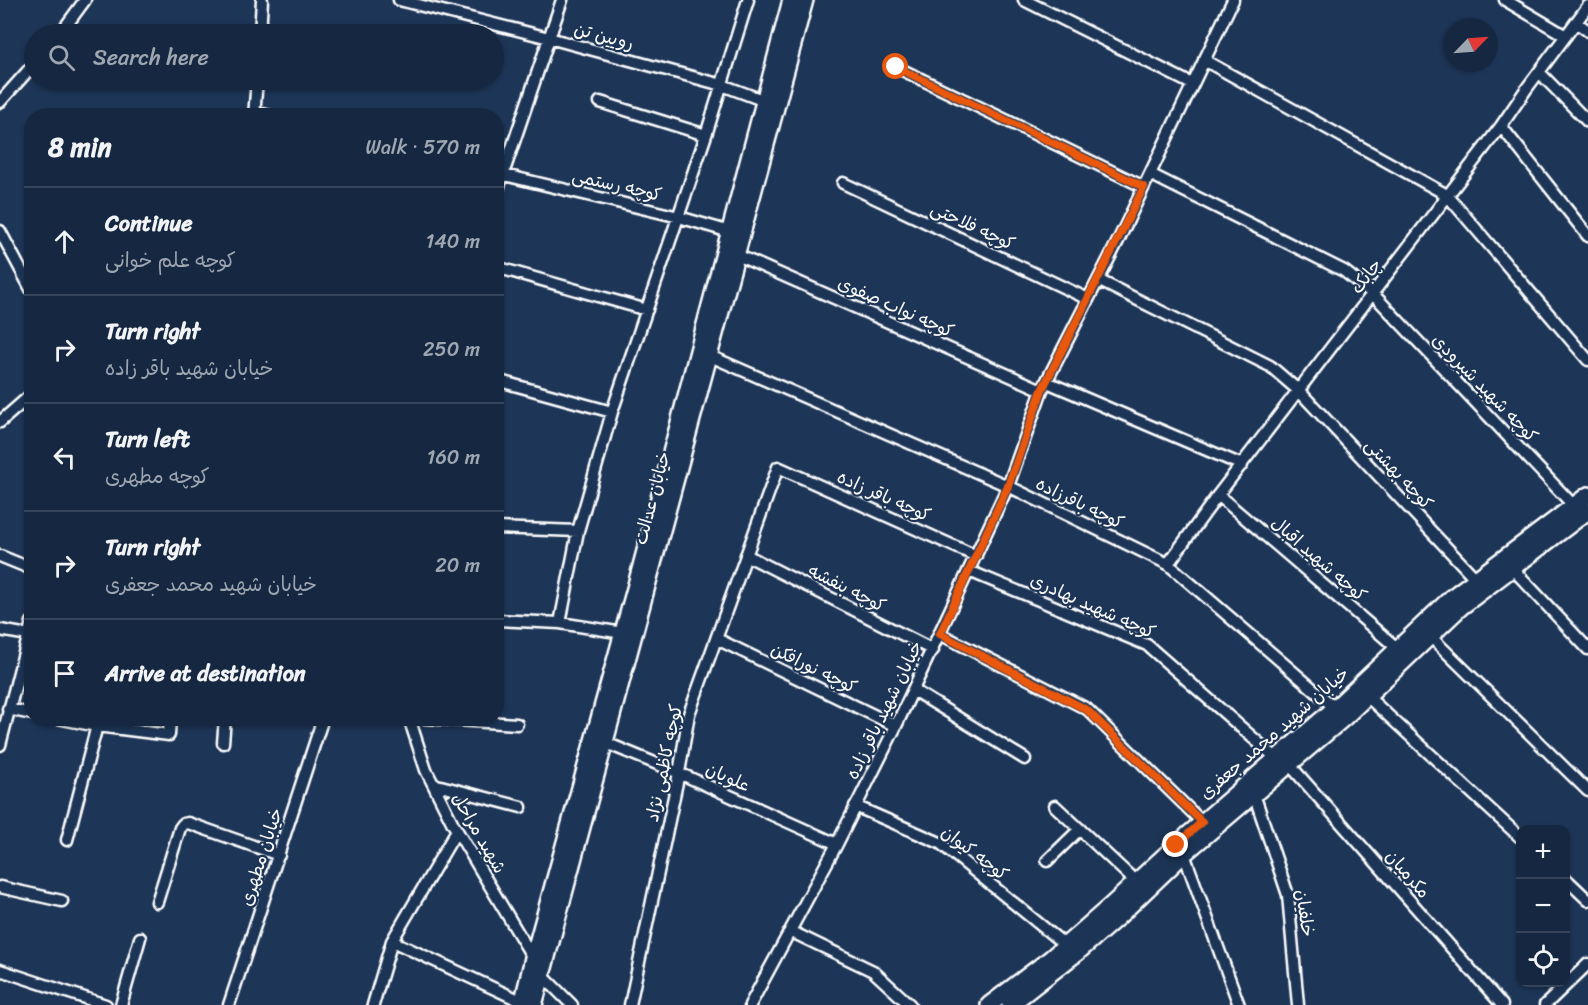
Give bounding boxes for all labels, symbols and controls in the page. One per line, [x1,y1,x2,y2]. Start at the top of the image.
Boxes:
street label: رویین تن [570,13,638,59]
north arrow [1444,18,1498,72]
search box [24,24,504,90]
text: Search here [93,38,209,77]
icon: search [45,41,78,74]
route start [882,53,908,79]
text: 8 min [48,124,112,170]
text: Walk · 570 m [366,130,480,165]
street label: کوچه رستمی [569,159,665,211]
street label: کوچه فلاحتی [925,192,1021,260]
text: Continue [105,204,193,243]
text: 140 m [426,224,480,259]
icon: ahead [48,225,81,258]
text: کوچه علم خوانی [105,243,236,278]
street label: چابک [1342,251,1390,301]
street label: کوچه نواب صفوی [833,267,960,347]
text: Turn right [105,312,200,351]
street label: کوچه شهید شیرودی [1424,325,1546,451]
text: 250 m [423,332,480,367]
icon: right [48,333,81,366]
text: خیابان شهید باقر زاده [105,351,273,386]
text: Turn left [105,420,190,459]
street label: کوچه بهشتی [1357,430,1441,518]
text: 160 m [427,440,480,475]
icon: left [48,441,81,474]
street label: خیابان عدالت [624,448,680,548]
text: کوچه مطهری [105,459,210,494]
street label: کوچه باقر زاده [832,461,937,531]
street label: کوچه باقرزاده [1030,468,1130,538]
street label: کوچه شهید اقبال [1264,508,1375,610]
text: Turn right [105,528,200,567]
text: 20 m [435,548,480,583]
icon: right [48,549,81,582]
street label: کوچه بنفشه [802,555,892,622]
street label: کوچه شهید بهادری [1025,564,1161,648]
text: خیابان شهید محمد جعفری [105,567,317,602]
street label: کوچه نورافکن [765,633,863,703]
street label: خیابان شهید باقر زاده [836,635,932,785]
text: Arrive at destination [105,654,306,693]
icon: arrive [48,657,81,690]
street label: خیابان شهید محمد جعفری [1191,658,1357,808]
street label: کوچه کاظمی نژاد [636,701,692,825]
street label: علویان [700,753,756,801]
street label: شهید مراحل [443,786,515,880]
street label: خیابان مطهری [230,804,292,910]
street label: کوچه کیوان [934,817,1016,890]
map controls [1516,825,1570,987]
button: + [1516,825,1570,879]
route end [1162,831,1188,857]
street label: مکرمیان [1377,842,1439,906]
button: − [1516,879,1570,933]
street label: خلفیان [1286,887,1324,939]
button: locate [1516,933,1570,987]

